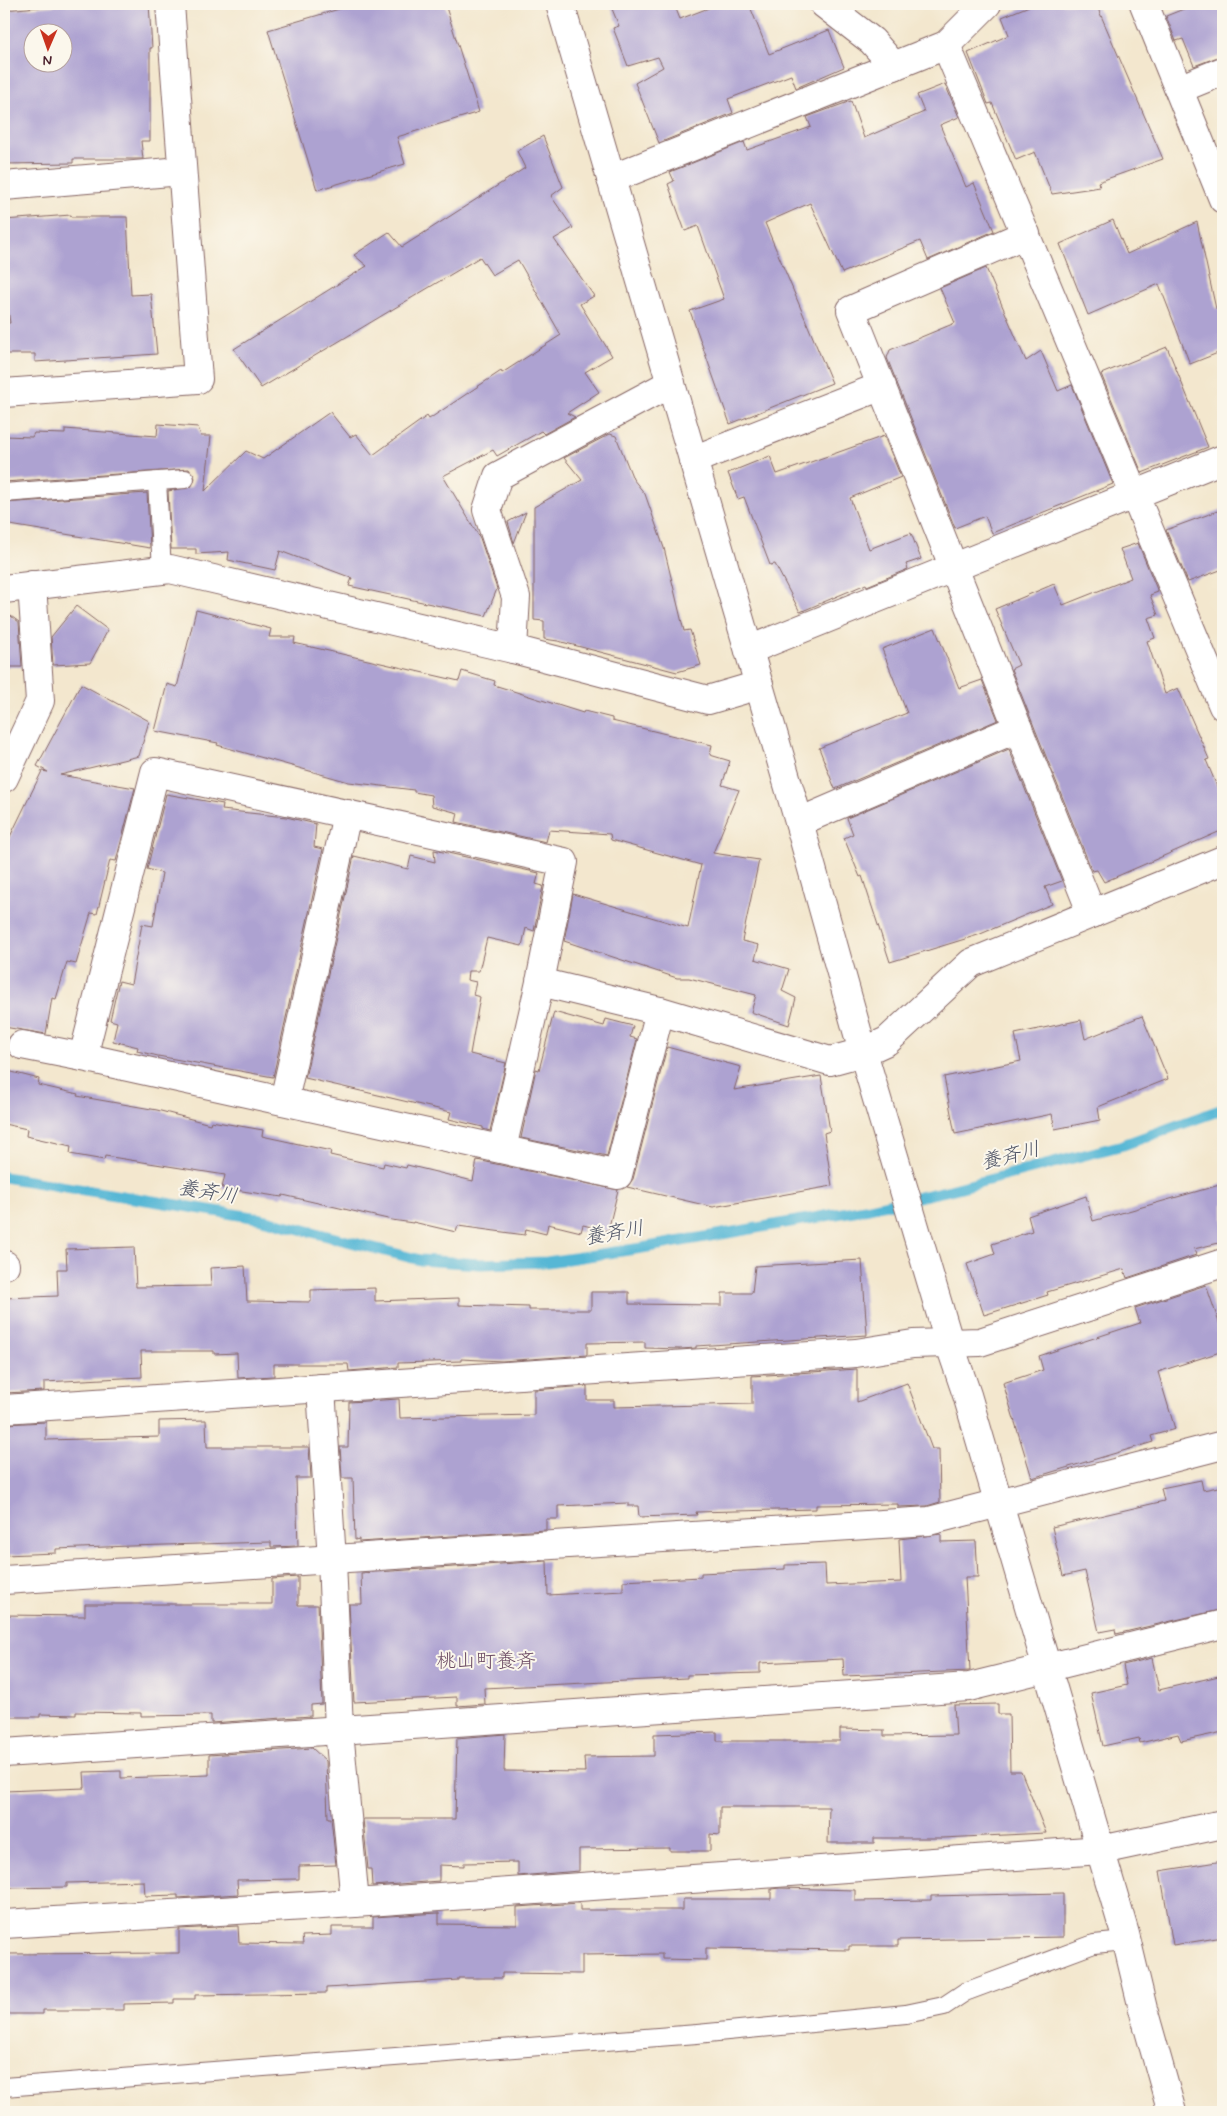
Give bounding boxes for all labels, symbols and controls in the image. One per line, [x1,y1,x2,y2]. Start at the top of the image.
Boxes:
north arrow [22,22,72,72]
text: N [43,51,53,69]
water label: 養斉川 [978,1136,1043,1177]
water label: 養斉川 [176,1174,240,1211]
water label: 養斉川 [582,1215,646,1252]
district label: 桃山町養斉 [436,1648,536,1675]

